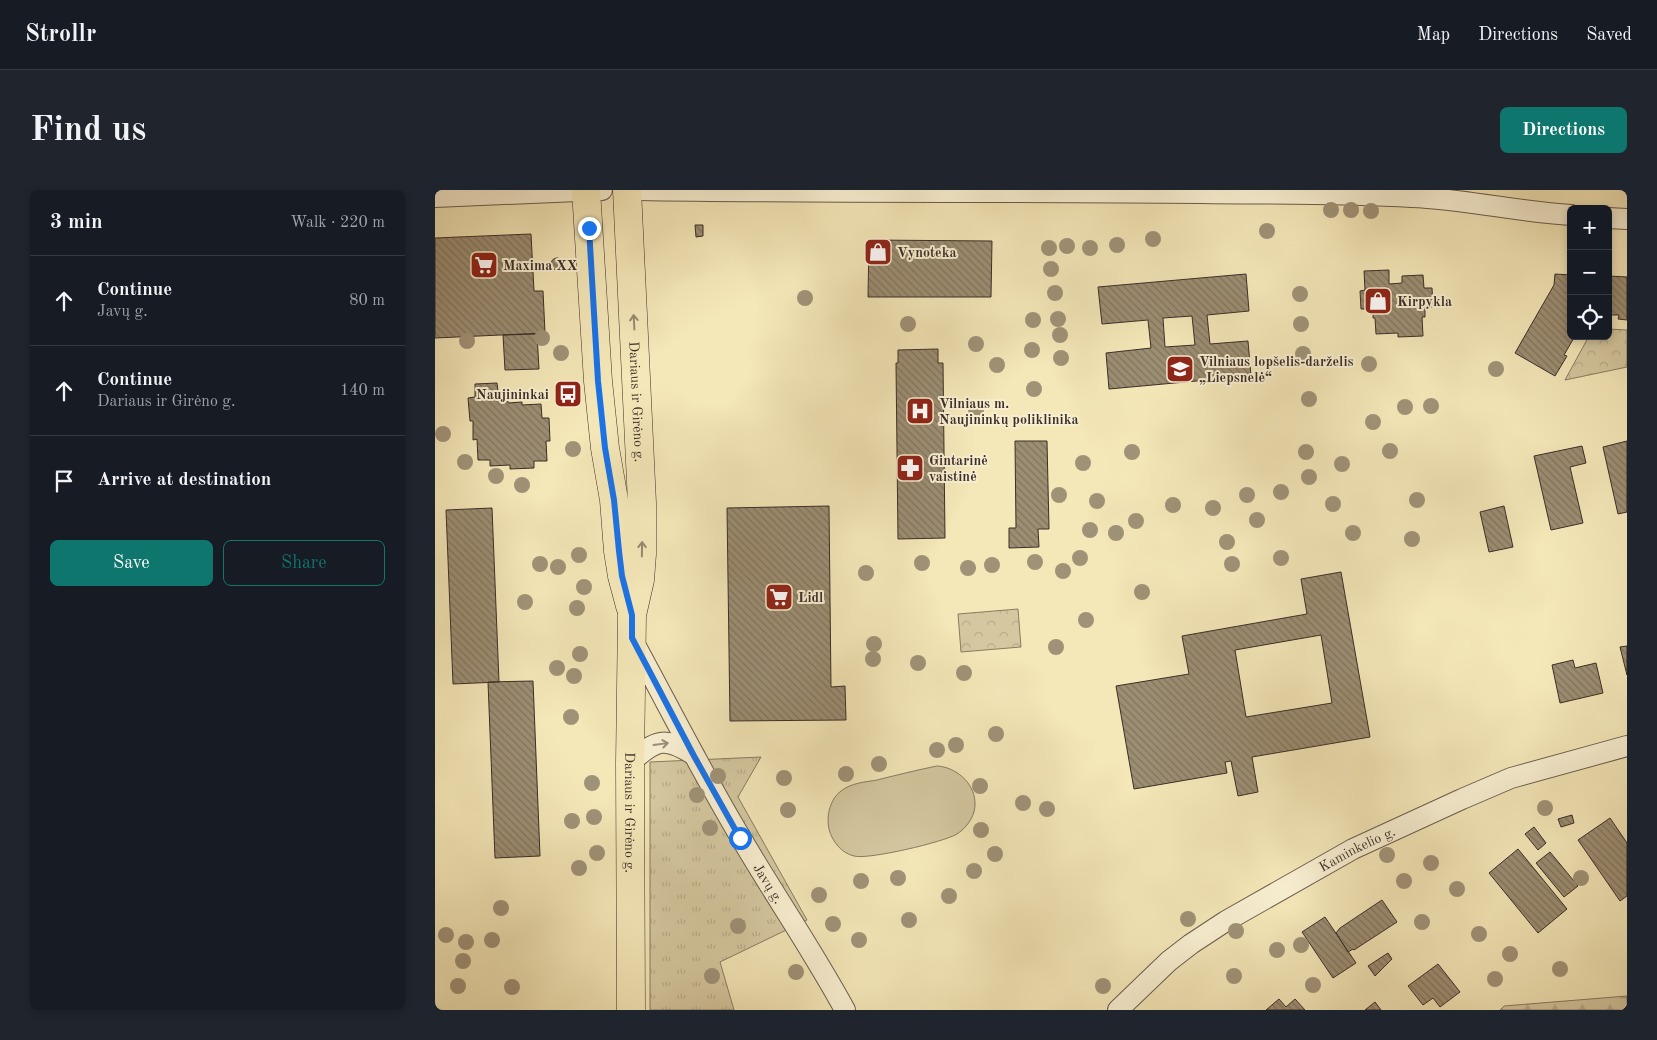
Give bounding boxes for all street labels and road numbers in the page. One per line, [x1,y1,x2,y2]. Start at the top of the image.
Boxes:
street label: Dariaus ir Girėno g. [626,341,646,463]
street label: Dariaus ir Girėno g. [622,752,636,873]
street label: Kaminkelio g. [1317,825,1398,875]
street label: Javų g. [750,861,785,906]

